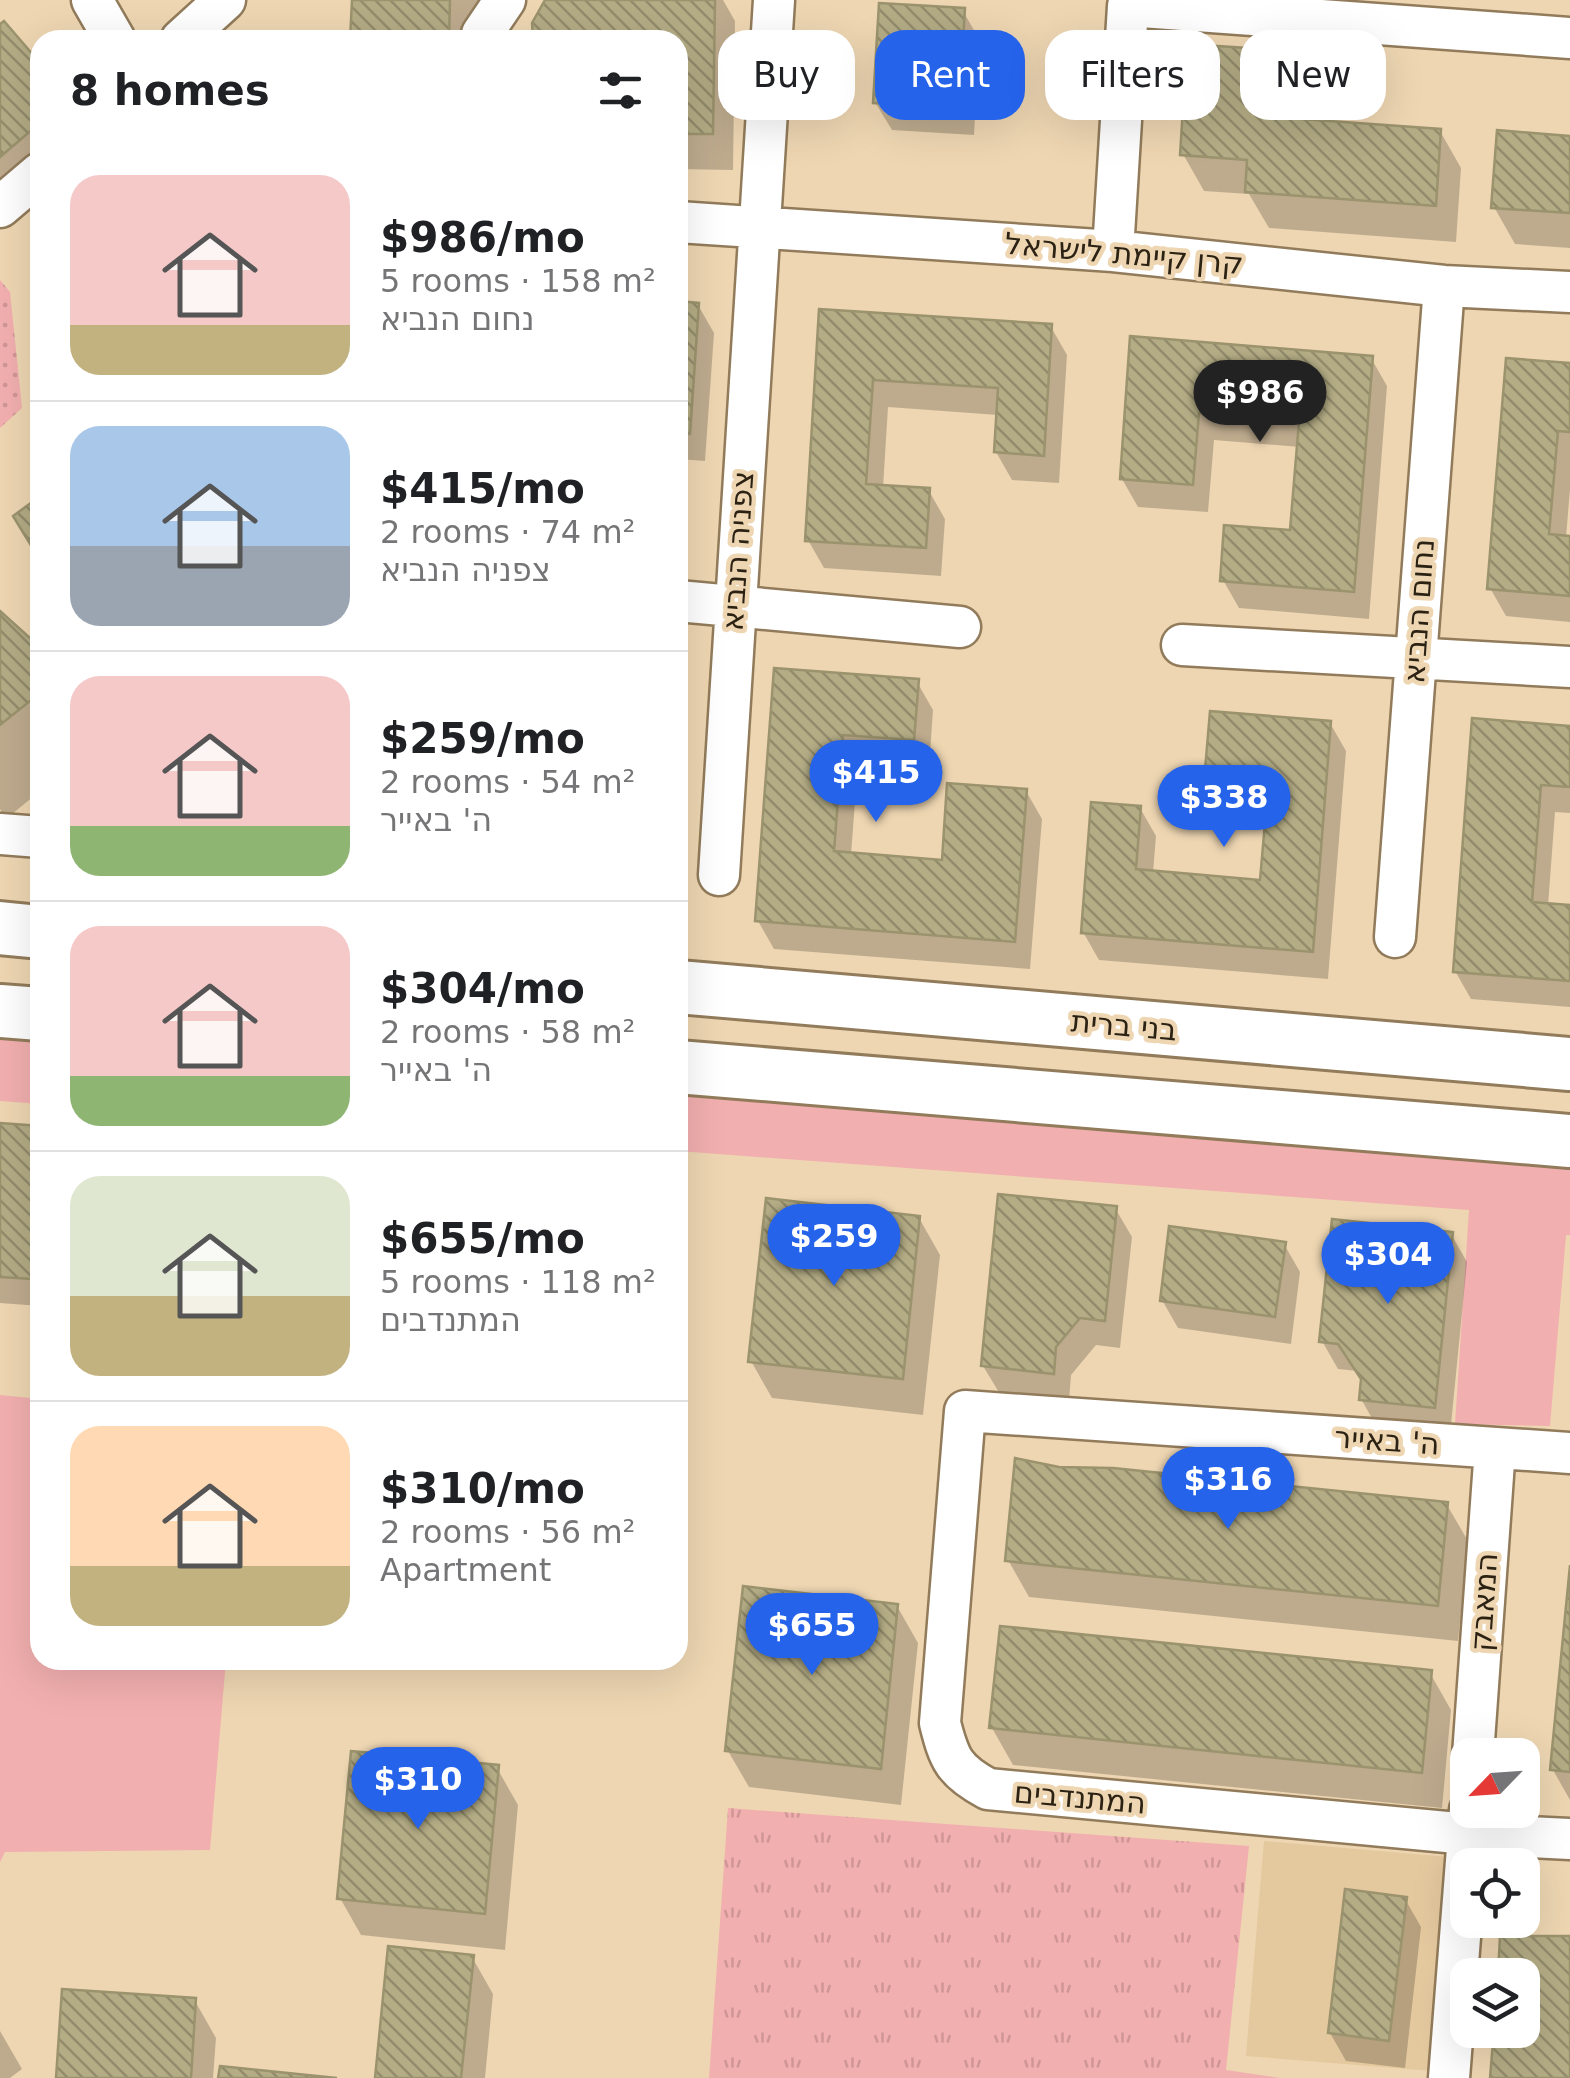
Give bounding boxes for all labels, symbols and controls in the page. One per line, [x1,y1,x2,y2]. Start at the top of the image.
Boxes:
chip: Buy [718,30,855,120]
chip: Rent [875,30,1025,120]
chip: Filters [1045,30,1220,120]
chip: New [1240,30,1386,120]
icon: filters [593,63,648,118]
text: 8 homes [70,66,270,115]
text: $986/mo [380,213,585,262]
icon: home [150,215,270,335]
street label: קרן קיימת לישראל [1003,226,1245,281]
text: 5 rooms · 158 m² [380,262,656,300]
text: נחום הנביא [380,300,535,338]
pin: $986 [1201,360,1319,445]
text: $986 [1215,373,1305,411]
text: $415/mo [380,464,585,513]
icon: home [150,466,270,586]
street label: צפניה הנביא [714,470,761,632]
text: 2 rooms · 74 m² [380,513,635,551]
street label: נחום הנביא [1396,537,1441,684]
text: צפניה הנביא [380,551,551,589]
text: $259/mo [380,714,585,763]
icon: home [150,716,270,836]
pin: $415 [817,740,935,825]
text: $415 [831,753,921,791]
text: 2 rooms · 54 m² [380,763,635,801]
pin: $338 [1165,765,1283,850]
text: $338 [1179,778,1269,816]
text: ה' באייר [380,801,492,839]
text: $304/mo [380,964,585,1013]
icon: home [150,966,270,1086]
street label: בני ברית [1070,1003,1179,1048]
text: 2 rooms · 58 m² [380,1013,635,1051]
text: ה' באייר [380,1051,492,1089]
pin: $259 [775,1204,893,1289]
text: $655/mo [380,1214,585,1263]
icon: home [150,1216,270,1336]
text: $259 [789,1217,879,1255]
pin: $304 [1329,1222,1447,1307]
text: $304 [1343,1235,1433,1273]
text: 5 rooms · 118 m² [380,1263,656,1301]
text: המתנדבים [380,1301,521,1339]
street label: ה' באייר [1333,1419,1441,1462]
pin: $316 [1169,1447,1287,1532]
text: $316 [1183,1460,1273,1498]
text: $310/mo [380,1464,585,1513]
icon: home [150,1466,270,1586]
text: 2 rooms · 56 m² [380,1513,635,1551]
text: Apartment [380,1551,551,1589]
street label: המאבק [1463,1552,1504,1652]
pin: $655 [753,1593,871,1678]
text: $655 [767,1606,857,1644]
north arrow [1450,1738,1540,1828]
map controls [1450,1738,1540,2048]
pin: $310 [359,1747,477,1832]
text: $310 [373,1760,463,1798]
street label: המתנדבים [1013,1774,1147,1821]
button: locate [1450,1848,1540,1938]
button: layers [1450,1958,1540,2048]

